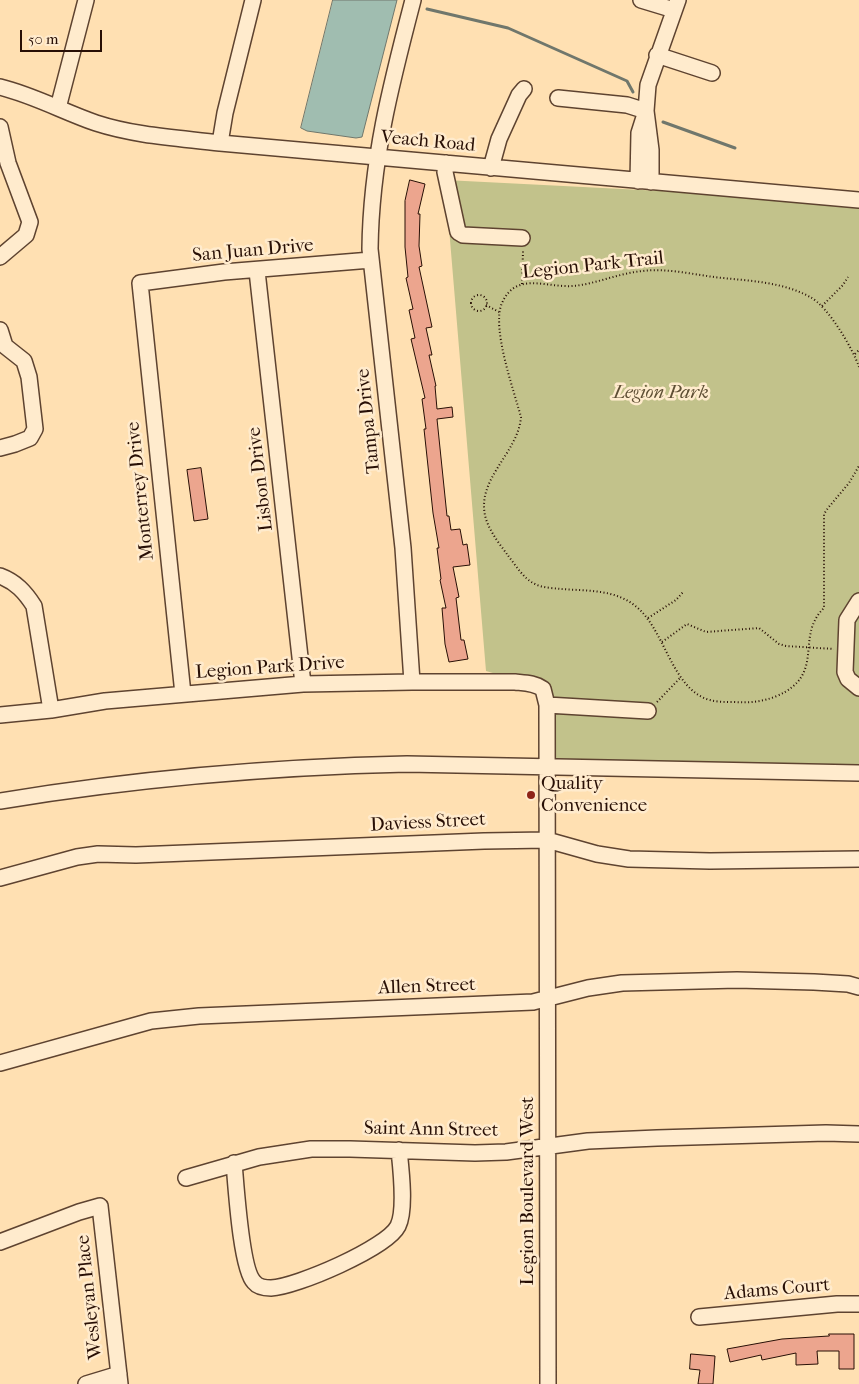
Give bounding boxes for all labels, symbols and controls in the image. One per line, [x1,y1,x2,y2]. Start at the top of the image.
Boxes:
scale bar [22,20,105,52]
text: 50 m [28,30,58,48]
street label: Veach Road [380,127,476,157]
street label: San Juan Drive [191,234,315,268]
street label: Legion Park Trail [521,247,665,285]
street label: Tampa Drive [352,367,386,475]
park label: Legion Park [613,382,709,404]
street label: Monterrey Drive [122,420,160,562]
street label: Lisbon Drive [243,425,279,533]
street label: Legion Park Drive [195,651,345,685]
place label: Quality Convenience [541,773,647,817]
marker: Quality Convenience [525,789,537,801]
street label: Daviess Street [370,809,486,837]
street label: Allen Street [378,974,476,1000]
street label: Legion Boulevard West [517,1096,539,1286]
street label: Saint Ann Street [364,1117,498,1143]
street label: Wesleyan Place [72,1234,108,1360]
street label: Adams Court [723,1274,831,1306]

